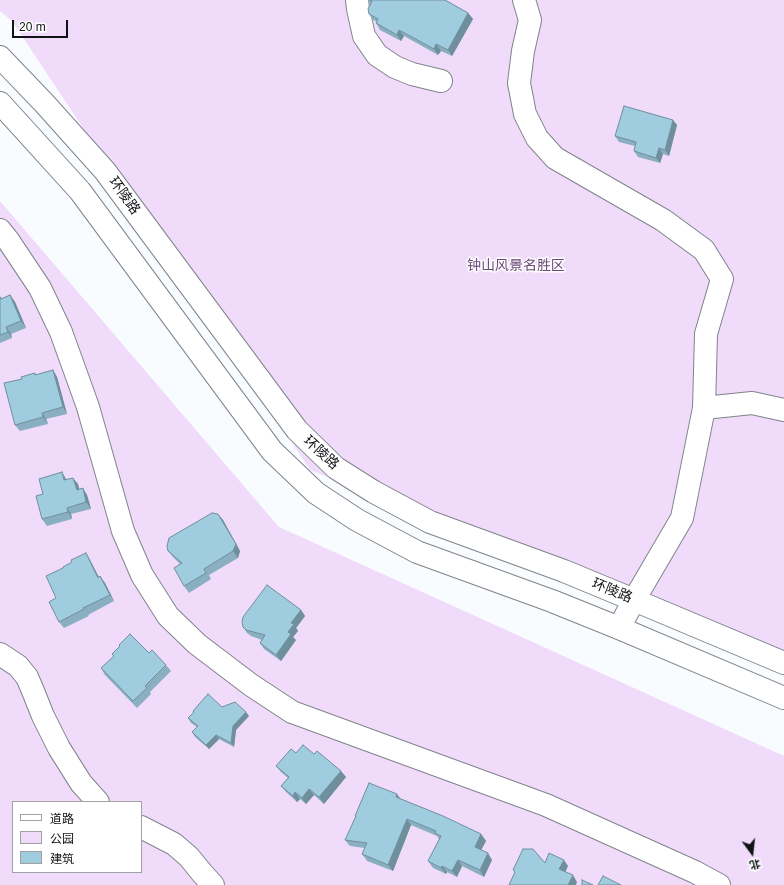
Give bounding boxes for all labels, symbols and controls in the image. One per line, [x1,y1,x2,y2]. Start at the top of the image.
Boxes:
scale bar [14,12,70,38]
text: 20 m [19,20,46,34]
street label: 环陵路 [105,174,143,218]
park label: 钟山风景名胜区 [467,258,565,274]
street label: 环陵路 [300,433,342,473]
street label: 环陵路 [589,575,635,607]
legend [12,801,142,873]
text: 道路 [50,812,74,826]
text: 公园 [50,832,74,846]
north arrow [732,833,772,873]
text: 建筑 [50,852,74,866]
text: 北 [748,857,762,872]

